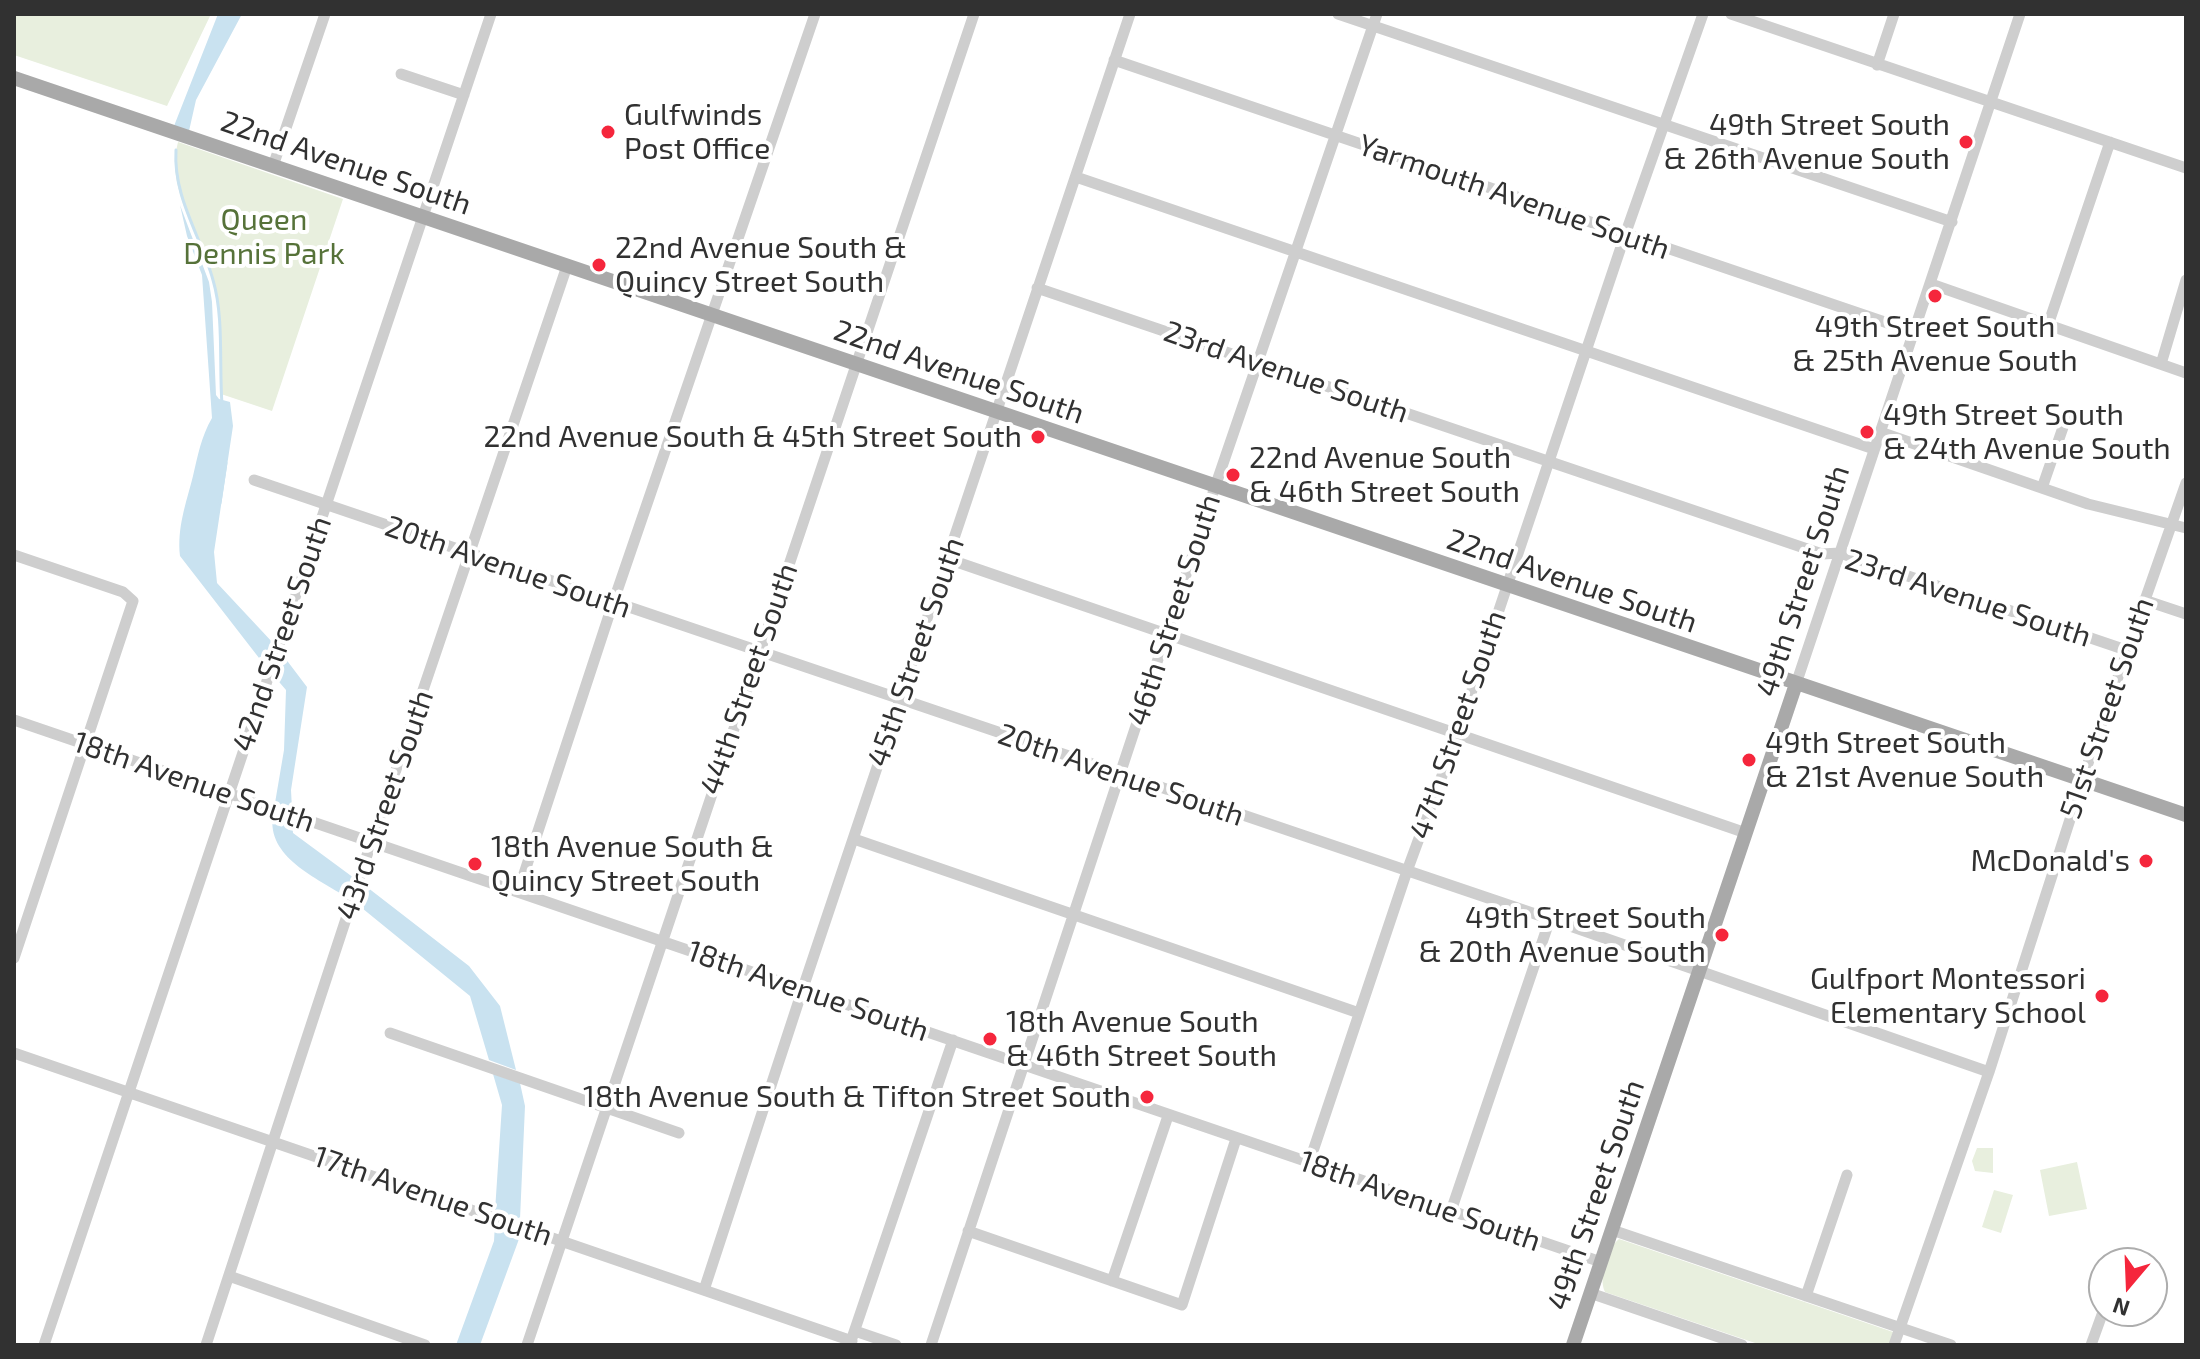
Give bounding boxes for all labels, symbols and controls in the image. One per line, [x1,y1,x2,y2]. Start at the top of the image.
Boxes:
place label: Gulfwinds Post Office [624,97,770,168]
street label: 22nd Avenue South [216,103,476,223]
place label: 49th Street South & 26th Avenue South [1664,107,1950,178]
marker: Gulfwinds Post Office [599,123,617,141]
street label: Yarmouth Avenue South [1354,127,1674,267]
marker: 49th Street South & 26th Avenue South [1957,133,1975,151]
park label: Queen Dennis Park [183,202,345,272]
place label: 22nd Avenue South & Quincy Street South [615,230,907,300]
marker: 22nd Avenue South & Quincy Street South [590,256,608,274]
marker: 49th Street South & 25th Avenue South [1926,287,1944,305]
place label: 49th Street South & 25th Avenue South [1792,309,2078,380]
street label: 22nd Avenue South [829,312,1089,432]
street label: 23rd Avenue South [1159,313,1413,431]
place label: 49th Street South & 24th Avenue South [1883,397,2171,468]
place label: 22nd Avenue South & 45th Street South [483,419,1022,455]
marker: 49th Street South & 24th Avenue South [1858,423,1876,441]
marker: 22nd Avenue South & 45th Street South [1029,428,1047,446]
place label: 22nd Avenue South & 46th Street South [1249,440,1520,510]
street label: 49th Street South [1749,461,1857,701]
marker: 22nd Avenue South & 46th Street South [1224,466,1242,484]
street label: 46th Street South [1120,490,1228,730]
street label: 20th Avenue South [380,508,636,626]
street label: 42nd Street South [225,512,339,756]
street label: 22nd Avenue South [1442,521,1702,641]
street label: 45th Street South [860,533,972,771]
street label: 23rd Avenue South [1841,541,2095,655]
street label: 44th Street South [693,559,805,799]
street label: 51st Street South [2052,593,2162,823]
street label: 47th Street South [1402,606,1514,844]
street label: 43rd Street South [329,685,441,925]
street label: 20th Avenue South [993,716,1249,834]
street label: 18th Avenue South [69,724,319,840]
place label: 49th Street South & 21st Avenue South [1765,725,2044,796]
marker: 49th Street South & 21st Avenue South [1740,751,1758,769]
place label: 18th Avenue South & Quincy Street South [491,829,774,900]
place label: McDonald's [1971,843,2130,879]
marker: McDonald's [2137,852,2155,870]
marker: 18th Avenue South & Quincy Street South [466,855,484,873]
place label: 49th Street South & 20th Avenue South [1419,900,1706,970]
marker: 49th Street South & 20th Avenue South [1713,926,1731,944]
street label: 18th Avenue South [683,933,933,1049]
place label: Gulfport Montessori Elementary School [1810,961,2086,1032]
marker: Gulfport Montessori Elementary School [2093,987,2111,1005]
place label: 18th Avenue South & 46th Street South [1006,1004,1277,1074]
marker: 18th Avenue South & 46th Street South [981,1030,999,1048]
street label: 49th Street South [1540,1075,1652,1315]
place label: 18th Avenue South & Tifton Street South [583,1079,1131,1115]
marker: 18th Avenue South & Tifton Street South [1138,1088,1156,1106]
street label: 17th Avenue South [309,1138,557,1254]
street label: 18th Avenue South [1295,1143,1545,1259]
north arrow [2088,1247,2168,1327]
text: N [2109,1293,2133,1323]

